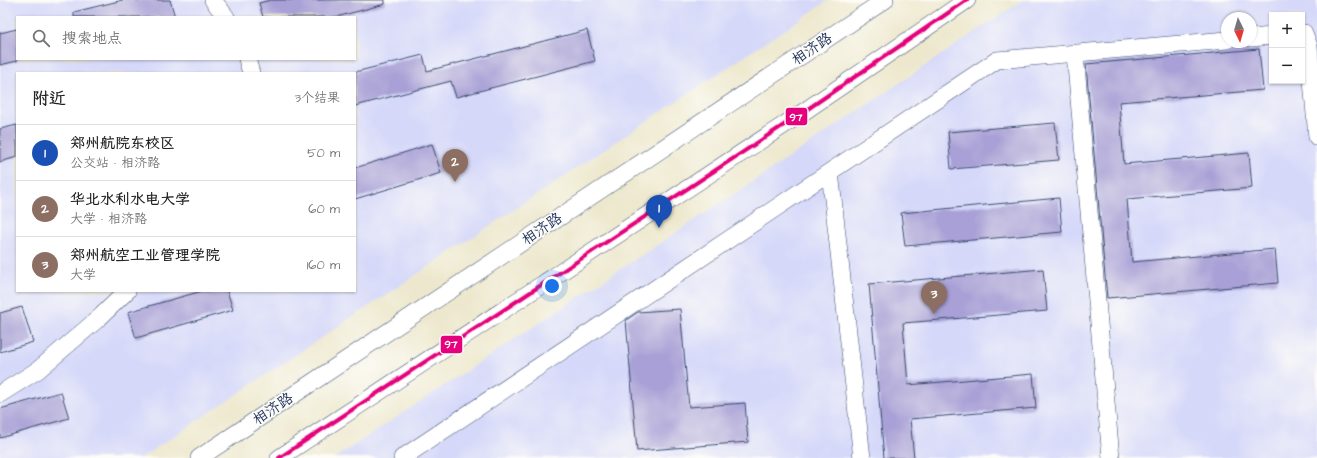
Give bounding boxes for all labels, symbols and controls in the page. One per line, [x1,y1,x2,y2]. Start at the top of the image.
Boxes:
north arrow [1221,12,1257,48]
map controls [1269,12,1305,84]
button: + [1269,12,1305,48]
search box [16,16,356,60]
icon: search [30,27,52,49]
text: 搜索地点 [62,28,122,49]
street label: 相济路 [787,28,837,70]
button: − [1269,48,1305,84]
text: 附近 [32,87,66,111]
text: 3个结果 [294,89,340,107]
line badge: 97 [785,107,808,126]
text: 97 [789,110,803,125]
text: 郑州航院东校区 [70,133,175,154]
text: 1 [44,144,46,162]
text: 50 m [307,144,340,162]
pin: 2 [442,149,468,182]
text: 公交站 · 相济路 [70,154,160,172]
text: 华北水利水电大学 [70,189,190,210]
pin: 1 [646,195,672,228]
text: 2 [41,200,49,218]
text: 60 m [308,200,340,218]
street label: 相济路 [517,208,567,250]
text: 大学 · 相济路 [70,210,147,228]
text: 郑州航空工业管理学院 [70,245,220,266]
text: 3 [42,256,48,274]
text: 160 m [307,256,340,274]
text: 大学 [70,266,96,284]
your location [542,276,562,296]
pin: 3 [921,281,947,314]
line badge: 97 [440,335,463,354]
text: 97 [444,337,458,352]
street label: 相济路 [248,388,298,430]

